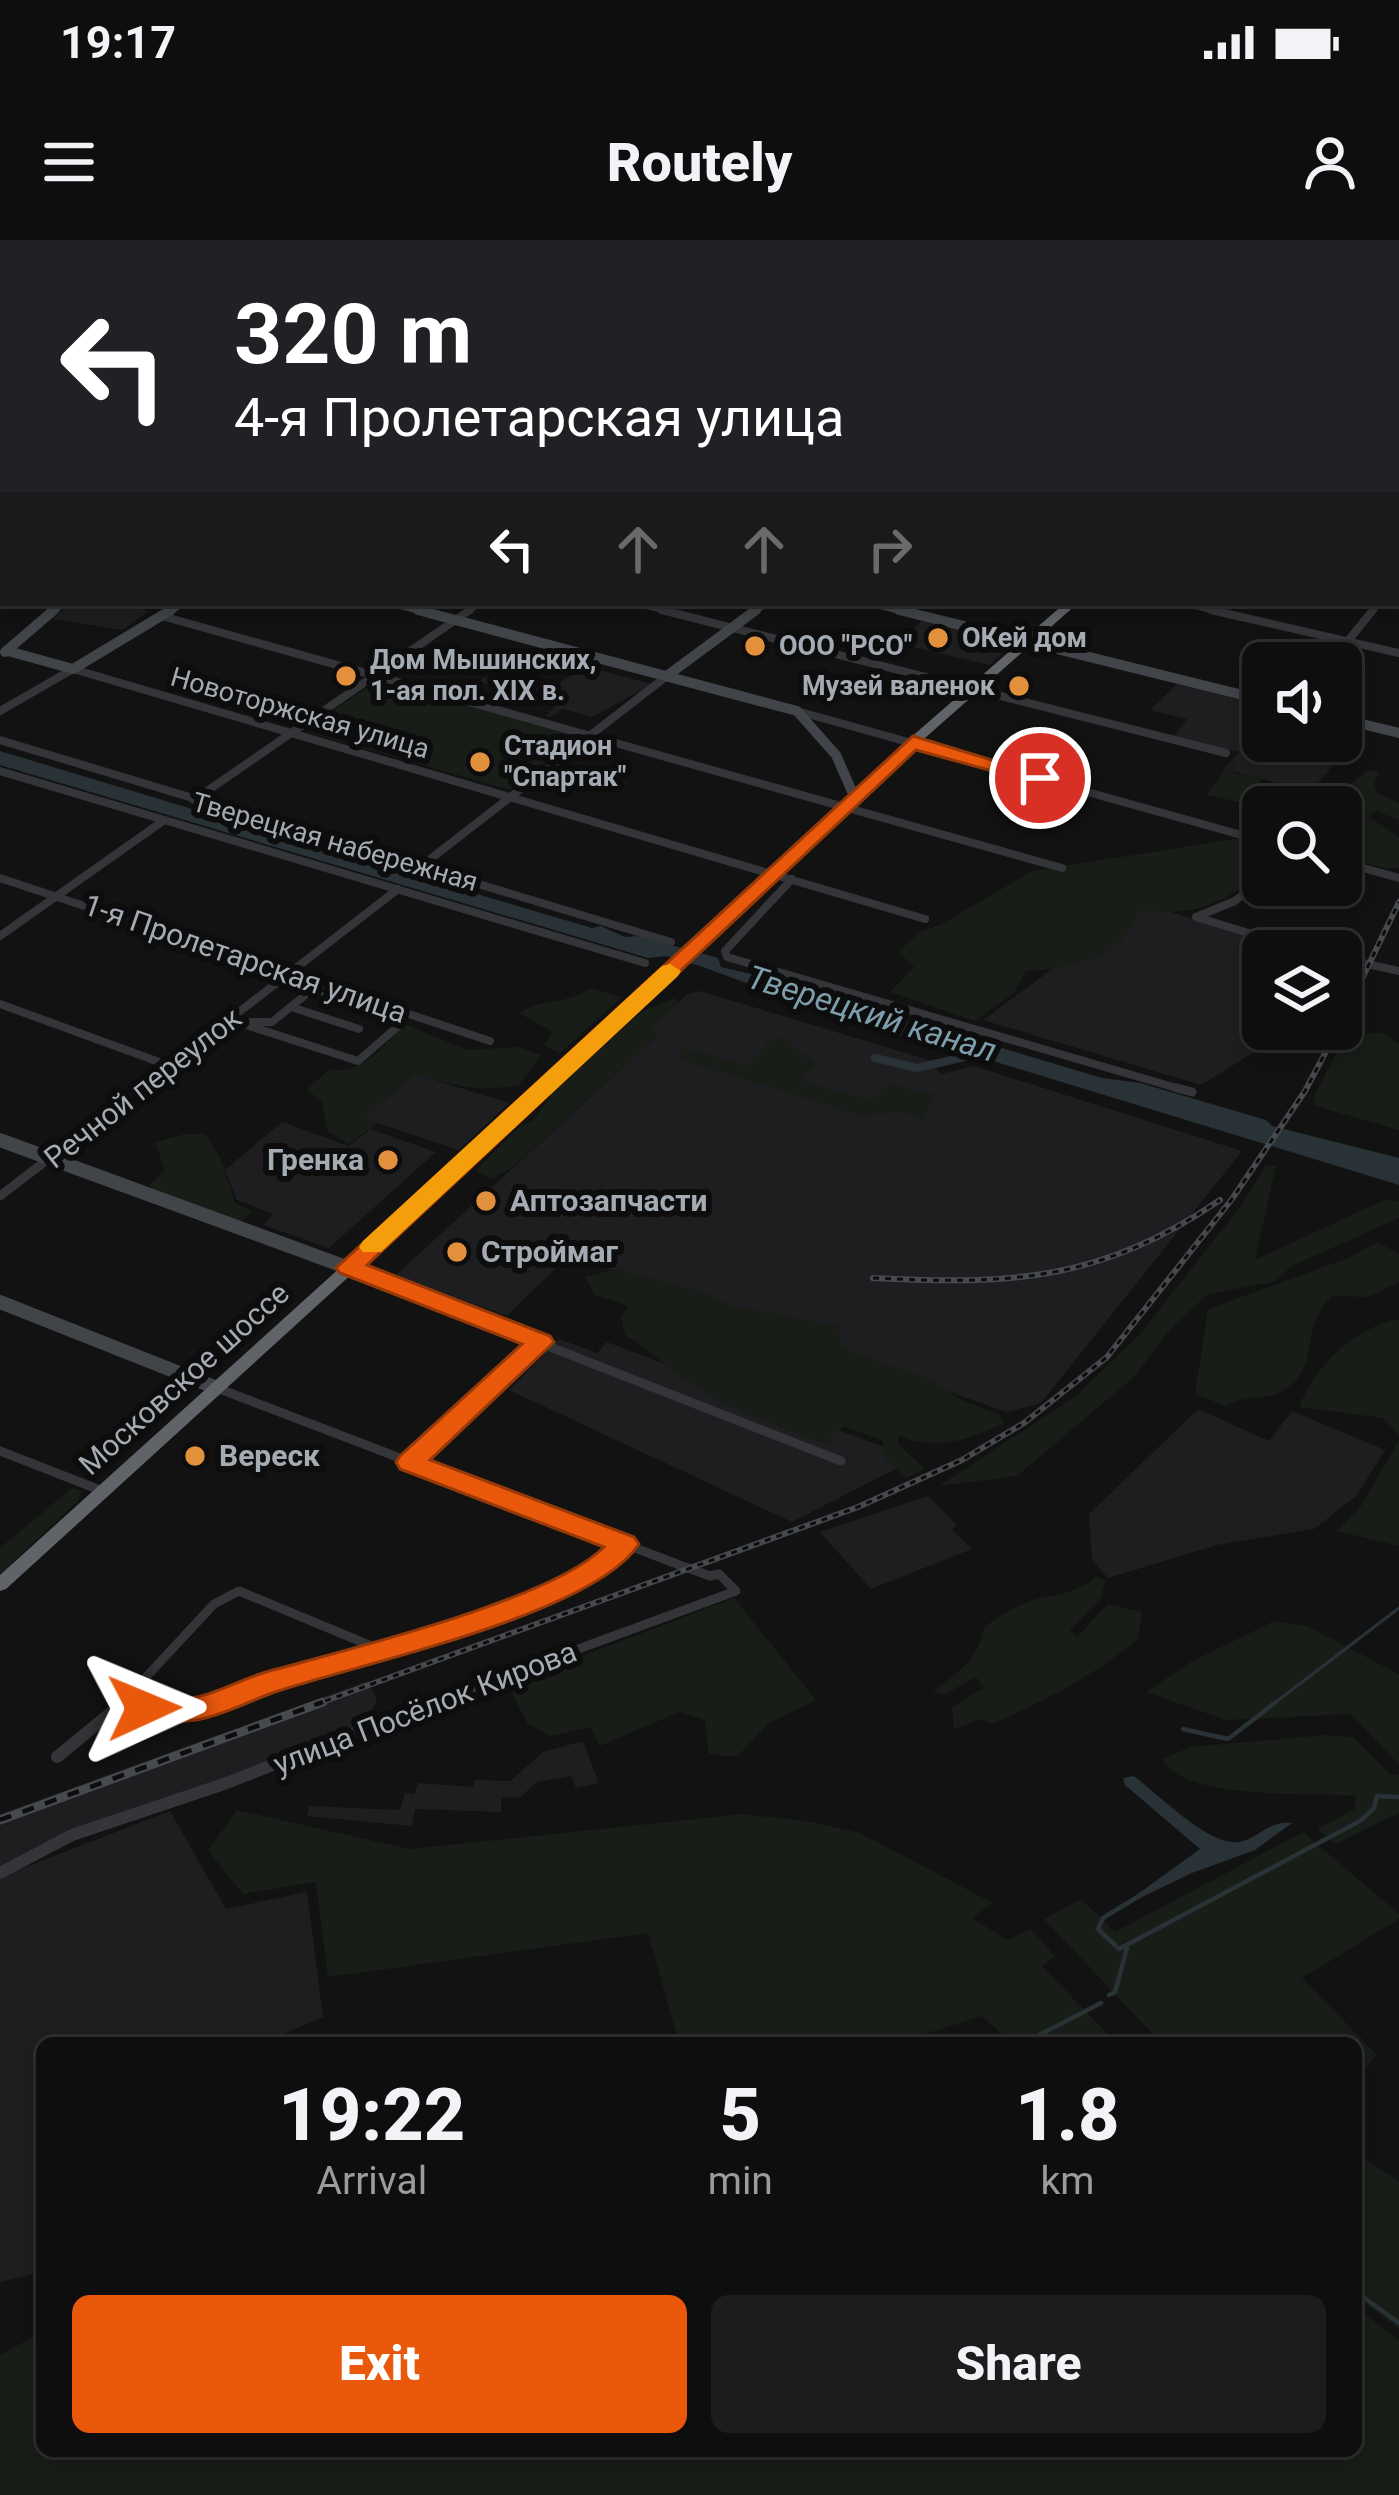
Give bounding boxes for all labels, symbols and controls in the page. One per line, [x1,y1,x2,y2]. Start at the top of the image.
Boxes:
text: 19:17 [60,16,176,69]
icon: menu [36,129,102,195]
icon: person [1297,129,1363,195]
text: Routely [607,131,792,194]
text: 320 m [234,285,472,384]
icon: left [36,288,192,444]
text: 4-я Пролетарская улица [234,386,844,449]
icon: left [479,516,545,582]
icon: ahead [605,516,671,582]
icon: ahead [731,516,797,582]
icon: right [857,516,923,582]
place label: ОКей дом [962,622,1087,654]
marker: ОКей дом [925,625,951,651]
place label: ООО "РСО" [779,630,912,662]
marker: ООО "РСО" [742,633,768,659]
map controls [1242,642,1362,1050]
button: sound [1242,642,1362,762]
place label: Дом Мышинских, 1-ая пол. XIX в. [370,644,596,707]
street label: Новоторжская улица [167,661,433,765]
marker: Дом Мышинских, 1-ая пол. XIX в. [333,663,359,689]
place label: Музей валенок [802,670,996,702]
marker: Музей валенок [1006,673,1032,699]
pin [989,727,1091,829]
place label: Стадион "Спартак" [504,730,626,793]
icon: arrive [1007,745,1073,811]
marker: Стадион "Спартак" [467,749,493,775]
street label: Тверецкая набережная [188,786,482,898]
button: search [1242,786,1362,906]
street label: 1-я Пролетарская улица [79,887,411,1030]
button: layers [1242,930,1362,1050]
water label: Тверецкий канал [743,957,1001,1070]
street label: Речной переулок [37,1000,248,1175]
place label: Гренка [267,1142,364,1177]
marker: Гренка [375,1147,401,1173]
place label: Аптозапчасти [510,1183,708,1218]
marker: Аптозапчасти [473,1188,499,1214]
place label: Строймаг [481,1234,619,1269]
marker: Строймаг [444,1239,470,1265]
street label: Московское шоссе [72,1275,296,1482]
place label: Вереск [219,1438,320,1473]
marker: Вереск [182,1443,208,1469]
street label: улица Посёлок Кирова [268,1634,581,1782]
position arrow [81,1645,207,1771]
text: 19:22 [278,2073,465,2158]
text: 5 [720,2073,761,2158]
text: 1.8 [1015,2073,1120,2158]
text: Arrival [317,2158,427,2204]
text: min [708,2158,773,2204]
text: km [1040,2158,1094,2204]
button: Exit [72,2295,687,2433]
button: Share [711,2295,1326,2433]

